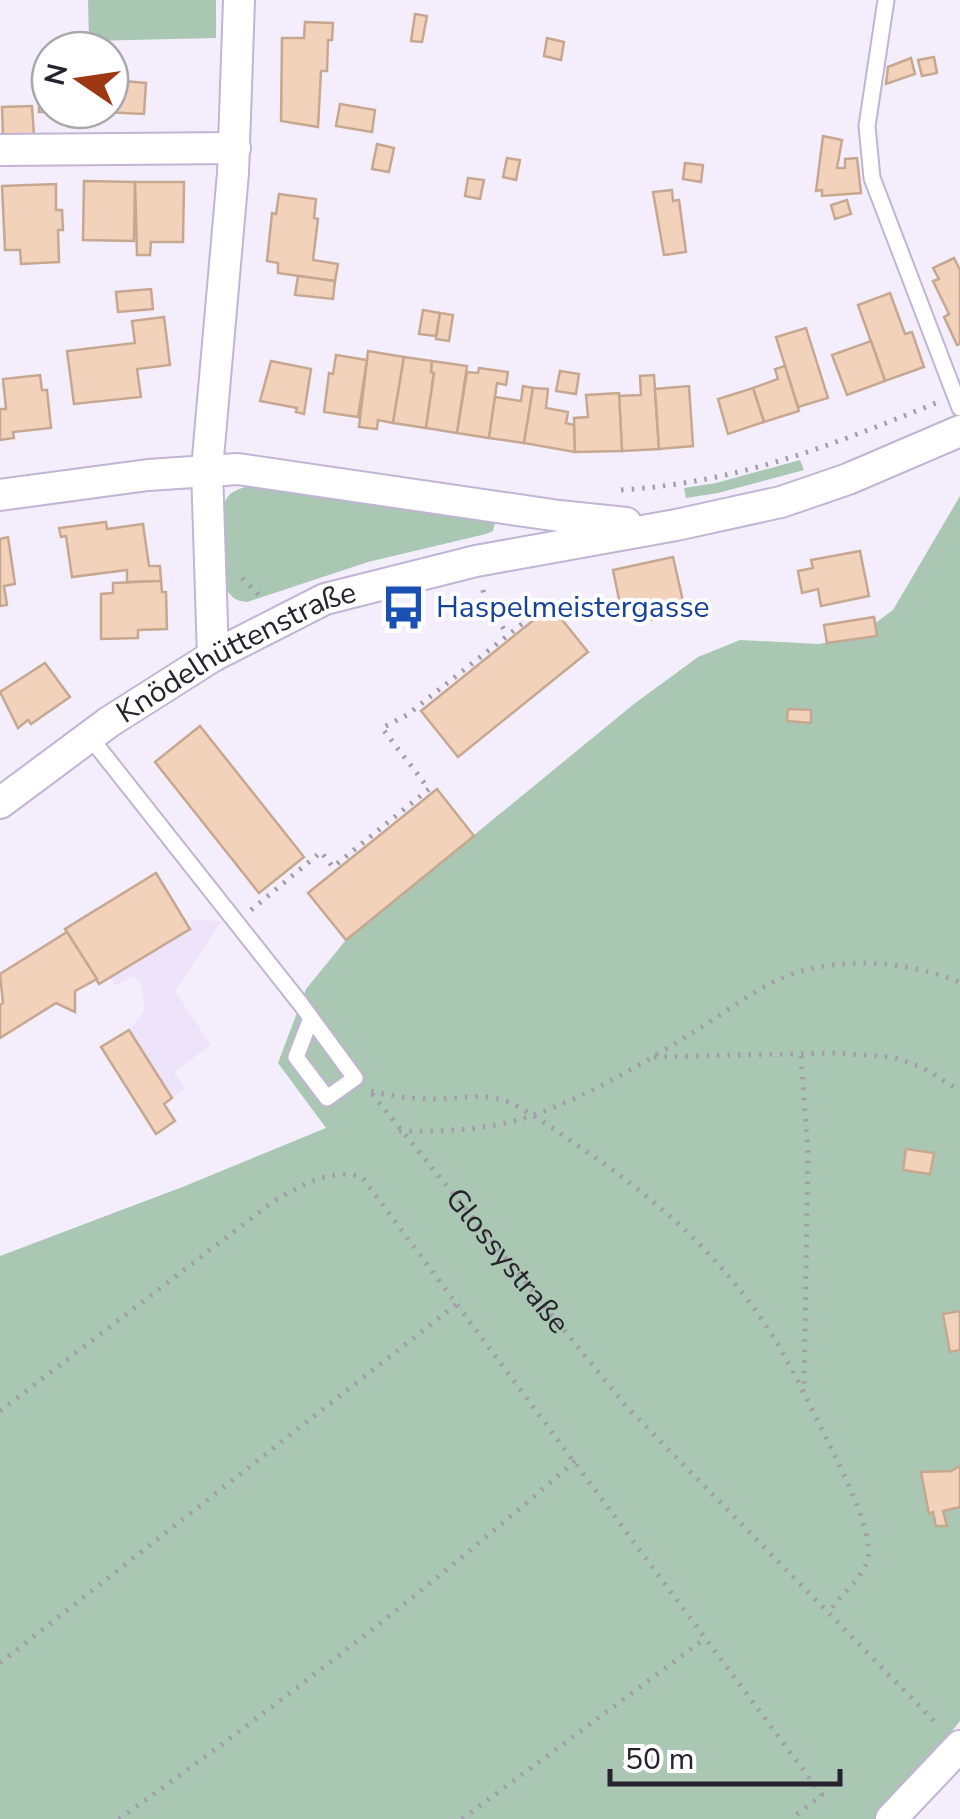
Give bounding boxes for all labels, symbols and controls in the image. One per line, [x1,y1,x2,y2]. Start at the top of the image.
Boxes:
north arrow [30,30,130,130]
text: N [36,60,77,89]
street label: Knödelhüttenstraße [108,571,360,733]
bus stop icon: Haspelmeistergasse [379,583,427,631]
place label: Haspelmeistergasse [436,587,710,628]
street label: Glossystraße [436,1179,579,1342]
scale bar [610,1724,840,1786]
text: 50 m [625,1739,694,1780]

